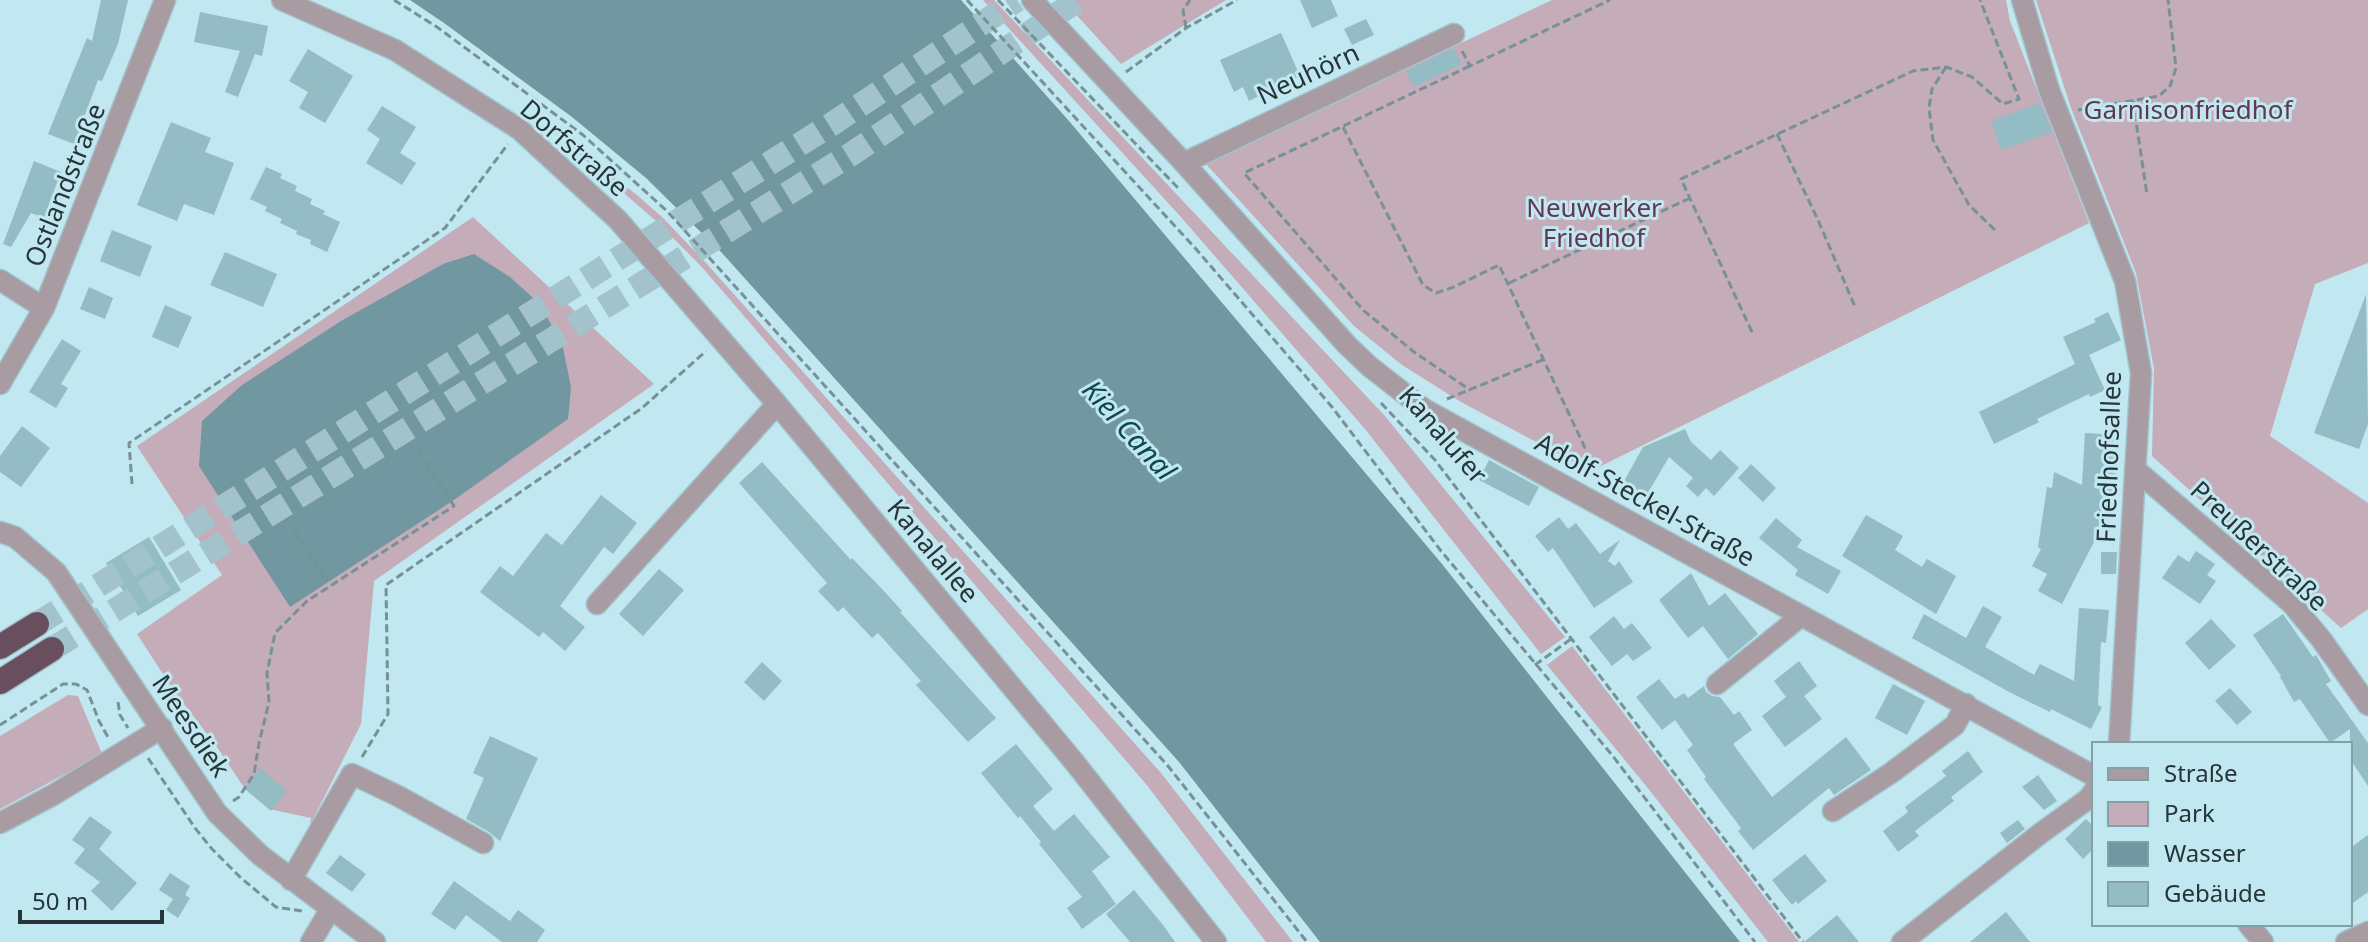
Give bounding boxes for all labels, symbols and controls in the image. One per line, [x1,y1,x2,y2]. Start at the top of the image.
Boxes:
street label: Neuhörn [1251,34,1365,112]
street label: Dorfstraße [513,90,636,204]
park label: Garnisonfriedhof [2083,91,2295,127]
street label: Ostlandstraße [15,98,113,272]
park label: Neuwerker Friedhof [1526,189,1662,255]
street label: Friedhofsallee [2087,370,2129,544]
water label: Kiel Canal [1074,371,1186,488]
street label: Kanalufer [1391,378,1496,491]
street label: Adolf-Steckel-Straße [1529,424,1762,575]
street label: Preußerstraße [2183,472,2336,619]
street label: Kanalallee [880,491,988,610]
street label: Meesdiek [144,667,239,784]
legend [2092,742,2352,926]
text: Straße [2164,756,2237,789]
text: Park [2164,796,2215,829]
text: Wasser [2164,836,2246,869]
scale bar [20,874,162,924]
text: Gebäude [2164,876,2266,909]
text: 50 m [32,884,88,917]

